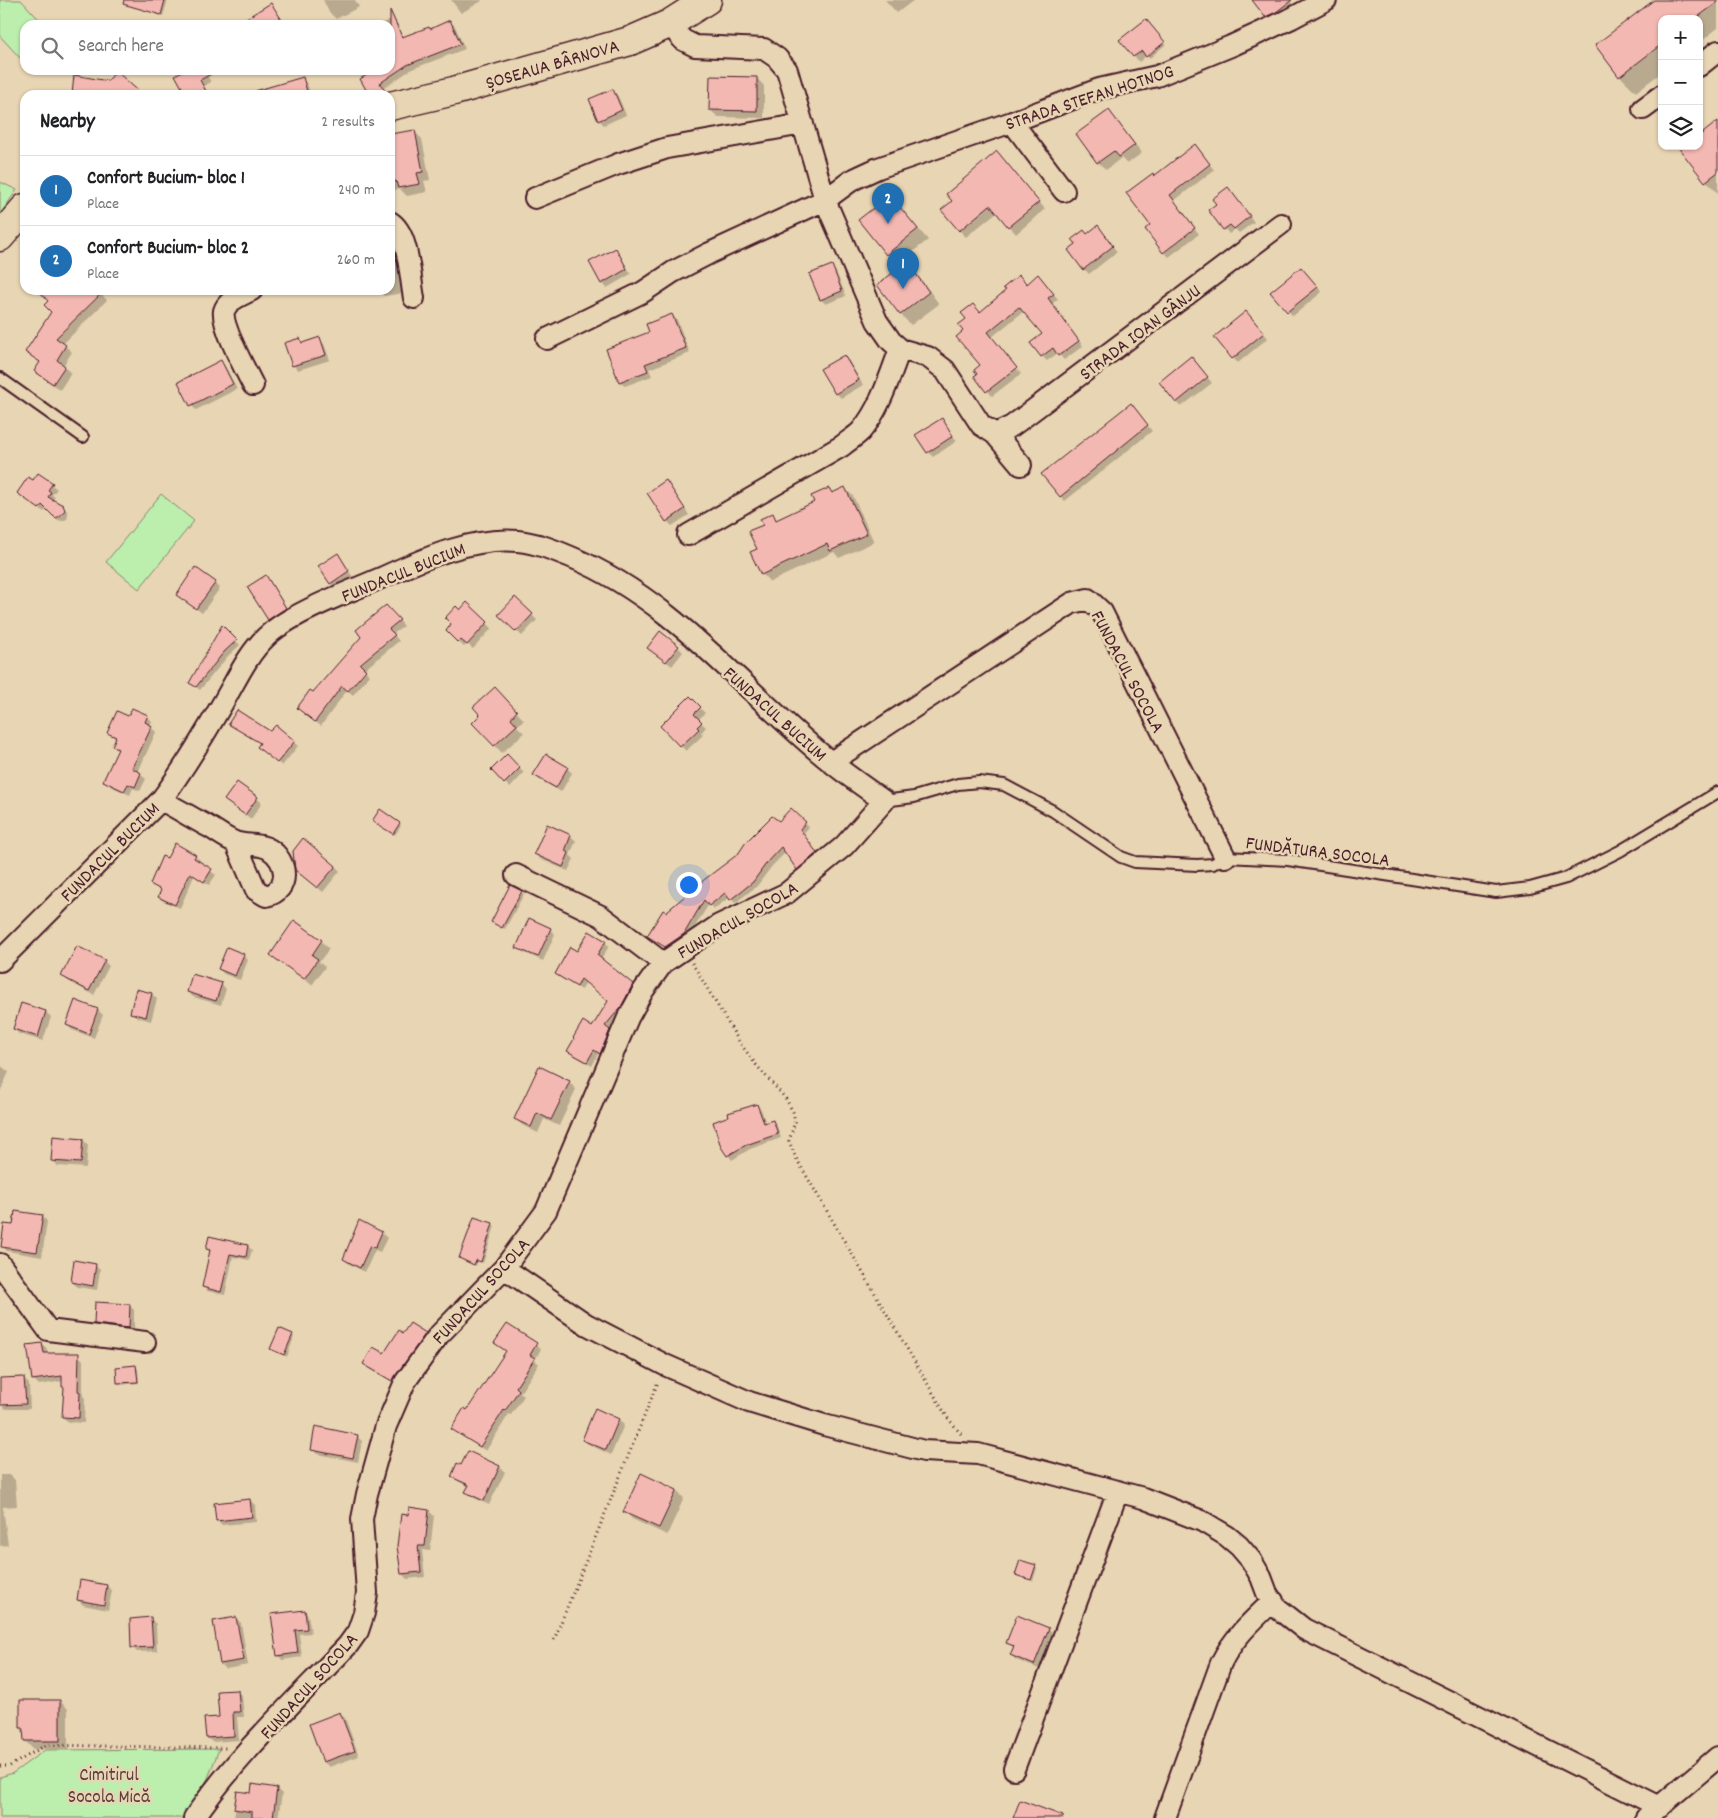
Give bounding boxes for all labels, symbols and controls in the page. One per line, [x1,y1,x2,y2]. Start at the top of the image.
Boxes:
map controls [1658,15,1703,150]
button: + [1658,15,1703,60]
search box [20,20,395,75]
icon: search [38,34,66,62]
text: Search here [78,34,164,61]
street label: ȘOSEAUA BÂRNOVA [483,34,623,98]
street label: STRADA STEFAN HOTNOG [1002,59,1178,139]
button: − [1658,60,1703,105]
button: layers [1658,105,1703,150]
text: Nearby [40,108,95,138]
text: 2 results [321,111,375,134]
text: Confort Bucium- bloc 1 [87,166,245,193]
text: 1 [54,179,58,202]
text: 240 m [338,179,375,202]
pin: 2 [872,183,904,224]
text: Place [87,193,119,216]
text: Confort Bucium- bloc 2 [87,236,249,263]
pin: 1 [887,248,919,289]
text: 2 [53,249,60,272]
text: 260 m [337,249,375,272]
text: Place [87,263,119,286]
street label: STRADA IOAN GÂNJU [1075,279,1208,388]
street label: FUNDACUL BUCIUM [338,537,470,611]
street label: FUNDACUL SOCOLA [1082,606,1170,739]
street label: FUNDACUL BUCIUM [716,662,832,770]
street label: FUNDACUL BUCIUM [55,797,168,910]
street label: FUNDĂTURA SOCOLA [1244,831,1391,876]
your location [676,872,702,898]
street label: FUNDACUL SOCOLA [673,876,804,968]
street label: FUNDACUL SOCOLA [427,1233,538,1352]
street label: FUNDACUL SOCOLA [255,1628,366,1747]
park label: Cimitirul Socola Mică [68,1763,151,1812]

